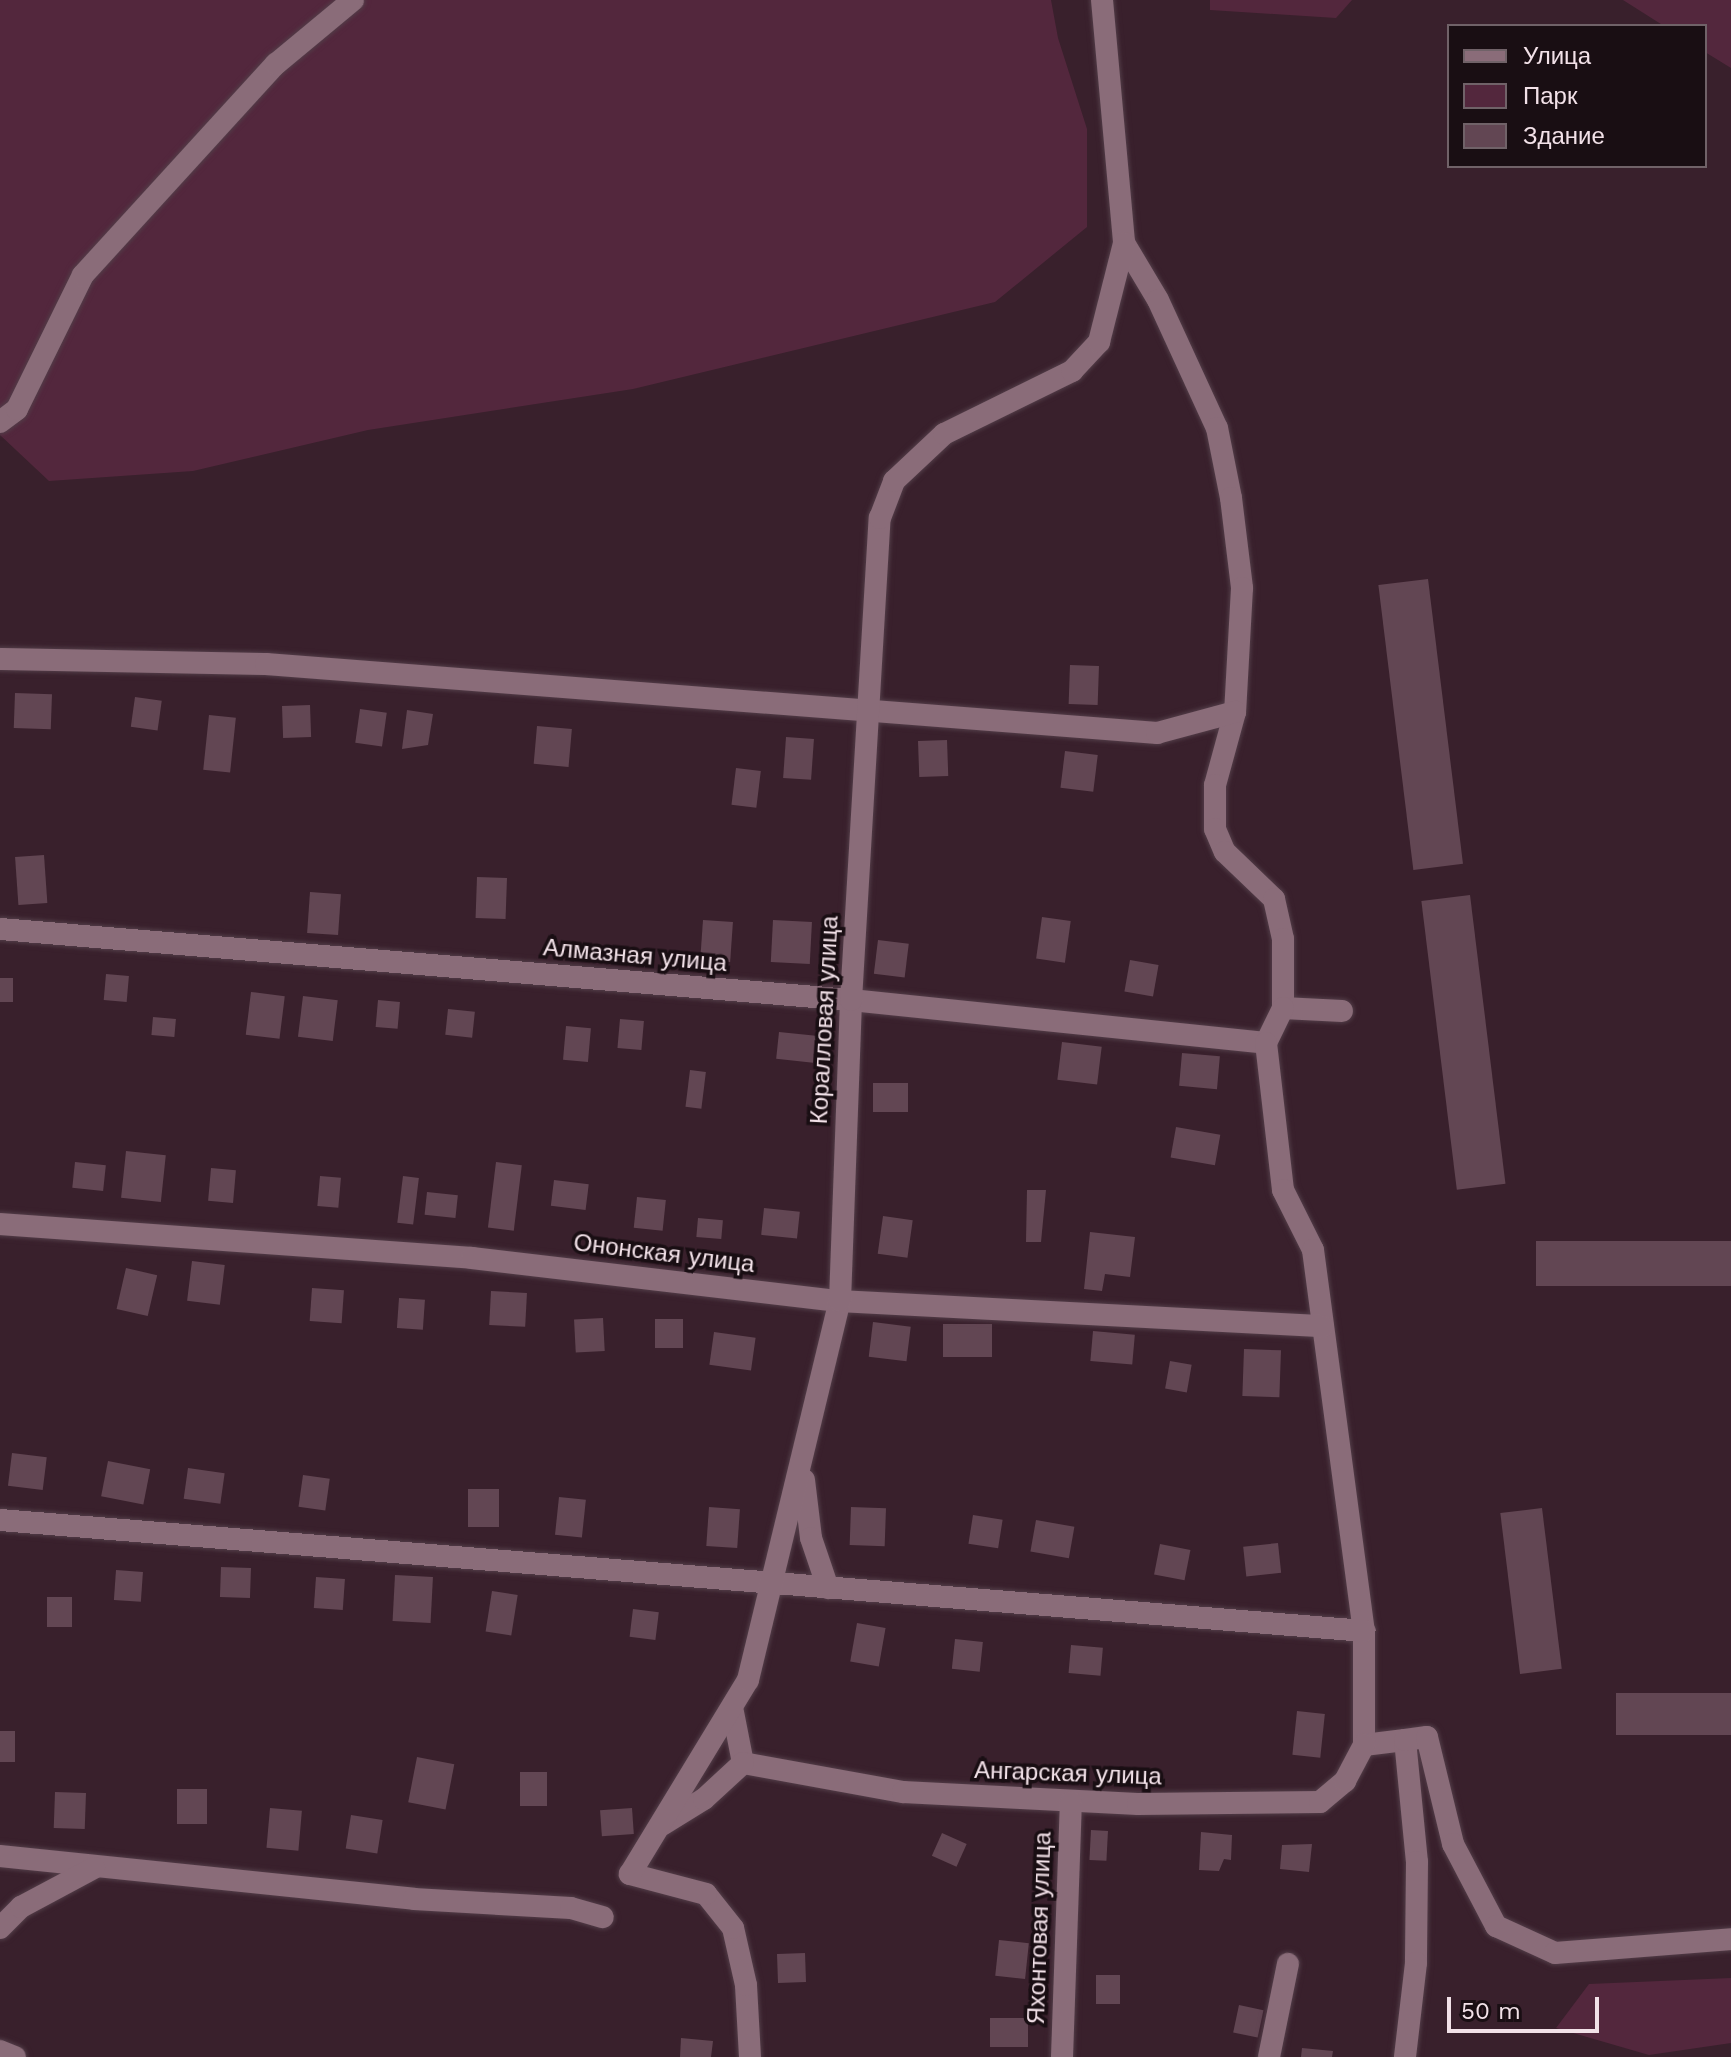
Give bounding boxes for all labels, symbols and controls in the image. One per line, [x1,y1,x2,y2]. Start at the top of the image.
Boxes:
legend [1447,24,1707,168]
text: Улица [1523,42,1591,70]
text: Парк [1523,82,1577,110]
text: Здание [1523,122,1605,150]
street label: Коралловая улица [805,915,845,1125]
street label: Алмазная улица [542,934,728,978]
street label: Ононская улица [572,1229,756,1279]
street label: Ангарская улица [974,1756,1162,1792]
street label: Яхонтовая улица [1022,1831,1058,2025]
scale bar [1451,1981,1603,2031]
text: 50 m [1461,1997,1521,2025]

